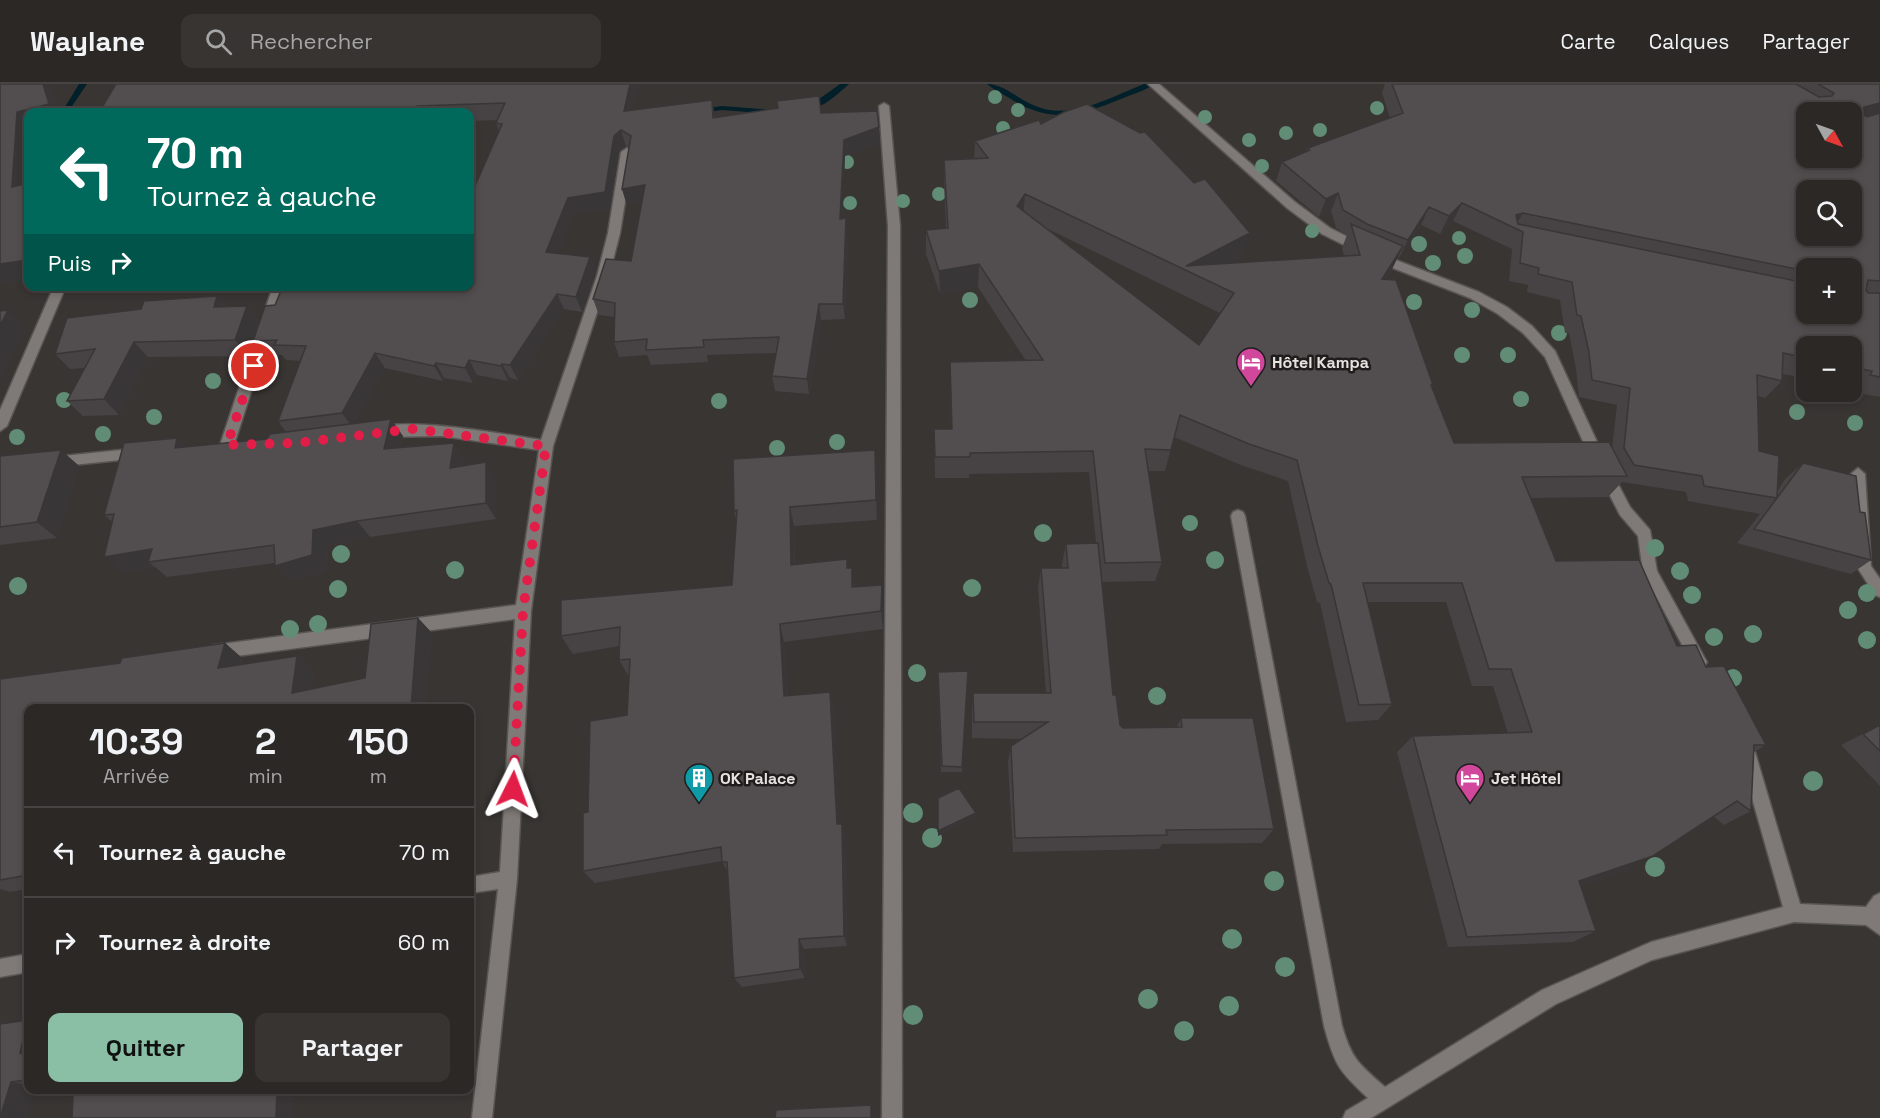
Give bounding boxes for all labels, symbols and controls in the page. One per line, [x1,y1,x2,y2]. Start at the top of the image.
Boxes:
search box [181,14,601,68]
text: Waylane [30,23,145,59]
icon: search [202,25,235,58]
text: Rechercher [250,27,373,55]
text: Carte [1561,28,1616,55]
text: Calques [1649,28,1729,55]
text: Partager [1762,28,1850,55]
north arrow [1796,102,1862,168]
map controls [1796,102,1862,402]
text: 70 m [147,127,244,180]
icon: left [48,132,126,210]
text: Tournez à gauche [147,179,377,214]
button: search [1796,180,1862,246]
icon: right [104,246,137,279]
text: Puis [48,249,92,277]
button: + [1796,258,1862,324]
button: − [1796,336,1862,402]
pin [228,340,279,391]
hotel icon: Hôtel Kampa [1235,346,1267,388]
icon: arrive [237,349,270,382]
place label: Hôtel Kampa [1272,352,1369,373]
text: 10:39 [89,719,183,765]
text: 2 [255,719,276,765]
text: 150 [348,719,409,765]
position arrow [481,757,545,821]
building icon: OK Palace [683,762,715,804]
hotel icon: Jet Hôtel [1454,762,1486,804]
text: Arrivée [103,763,170,789]
text: min [248,763,283,789]
text: m [370,763,387,789]
place label: OK Palace [720,768,796,789]
place label: Jet Hôtel [1491,768,1561,789]
icon: left [48,836,81,869]
text: Tournez à gauche [99,838,286,866]
text: 70 m [399,838,450,866]
icon: right [48,926,81,959]
text: Tournez à droite [99,928,271,956]
text: 60 m [398,928,450,956]
button: Quitter [48,1013,243,1082]
button: Partager [255,1013,450,1082]

